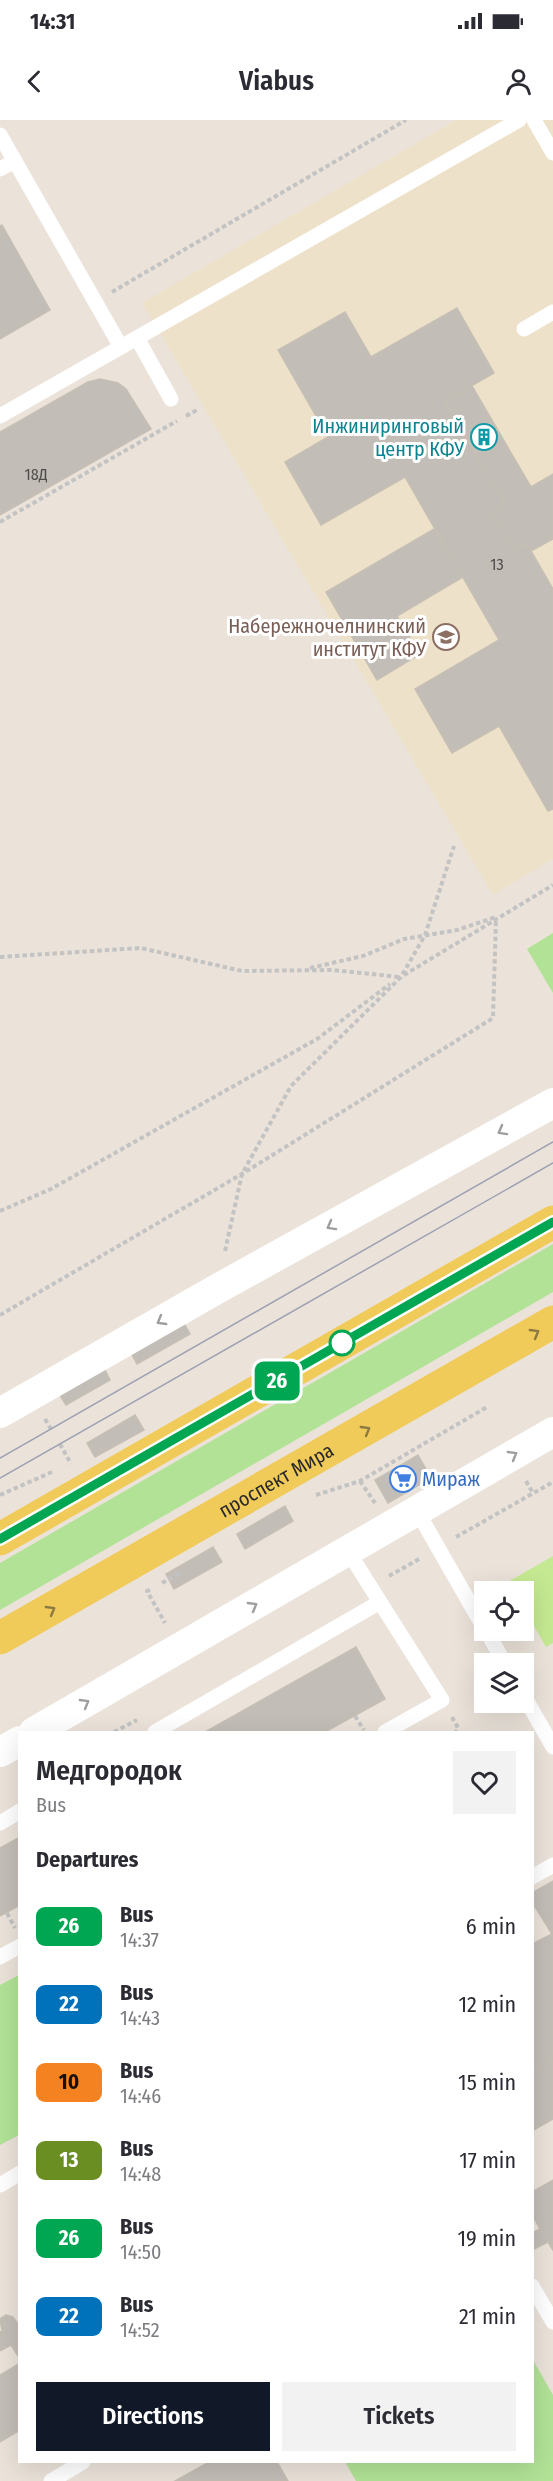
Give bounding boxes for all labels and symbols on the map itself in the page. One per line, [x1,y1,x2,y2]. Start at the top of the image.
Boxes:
place label: Инжиниринговый центр КФУ [312,414,464,461]
building icon: Инжиниринговый центр КФУ [469,422,499,452]
house number: 18Д [24,465,48,484]
house number: 13 [490,555,504,574]
place label: Набережночелнинский институт КФУ [228,614,426,661]
school or university icon: Набережночелнинский институт КФУ [431,622,461,652]
one-way arrow [498,1124,508,1135]
one-way arrow [327,1218,337,1230]
one-way arrow [157,1313,167,1325]
one-way arrow [529,1328,539,1340]
unlabelled marker [329,1330,355,1356]
line badge: 26 [250,1362,304,1400]
one-way arrow [360,1426,371,1437]
street label: проспект Мира [214,1438,338,1522]
one-way arrow [507,1451,517,1463]
supermarket icon: Мираж [388,1464,418,1494]
place label: Мираж [422,1467,480,1491]
one-way arrow [247,1602,258,1613]
one-way arrow [45,1605,55,1617]
one-way arrow [78,1699,89,1711]

